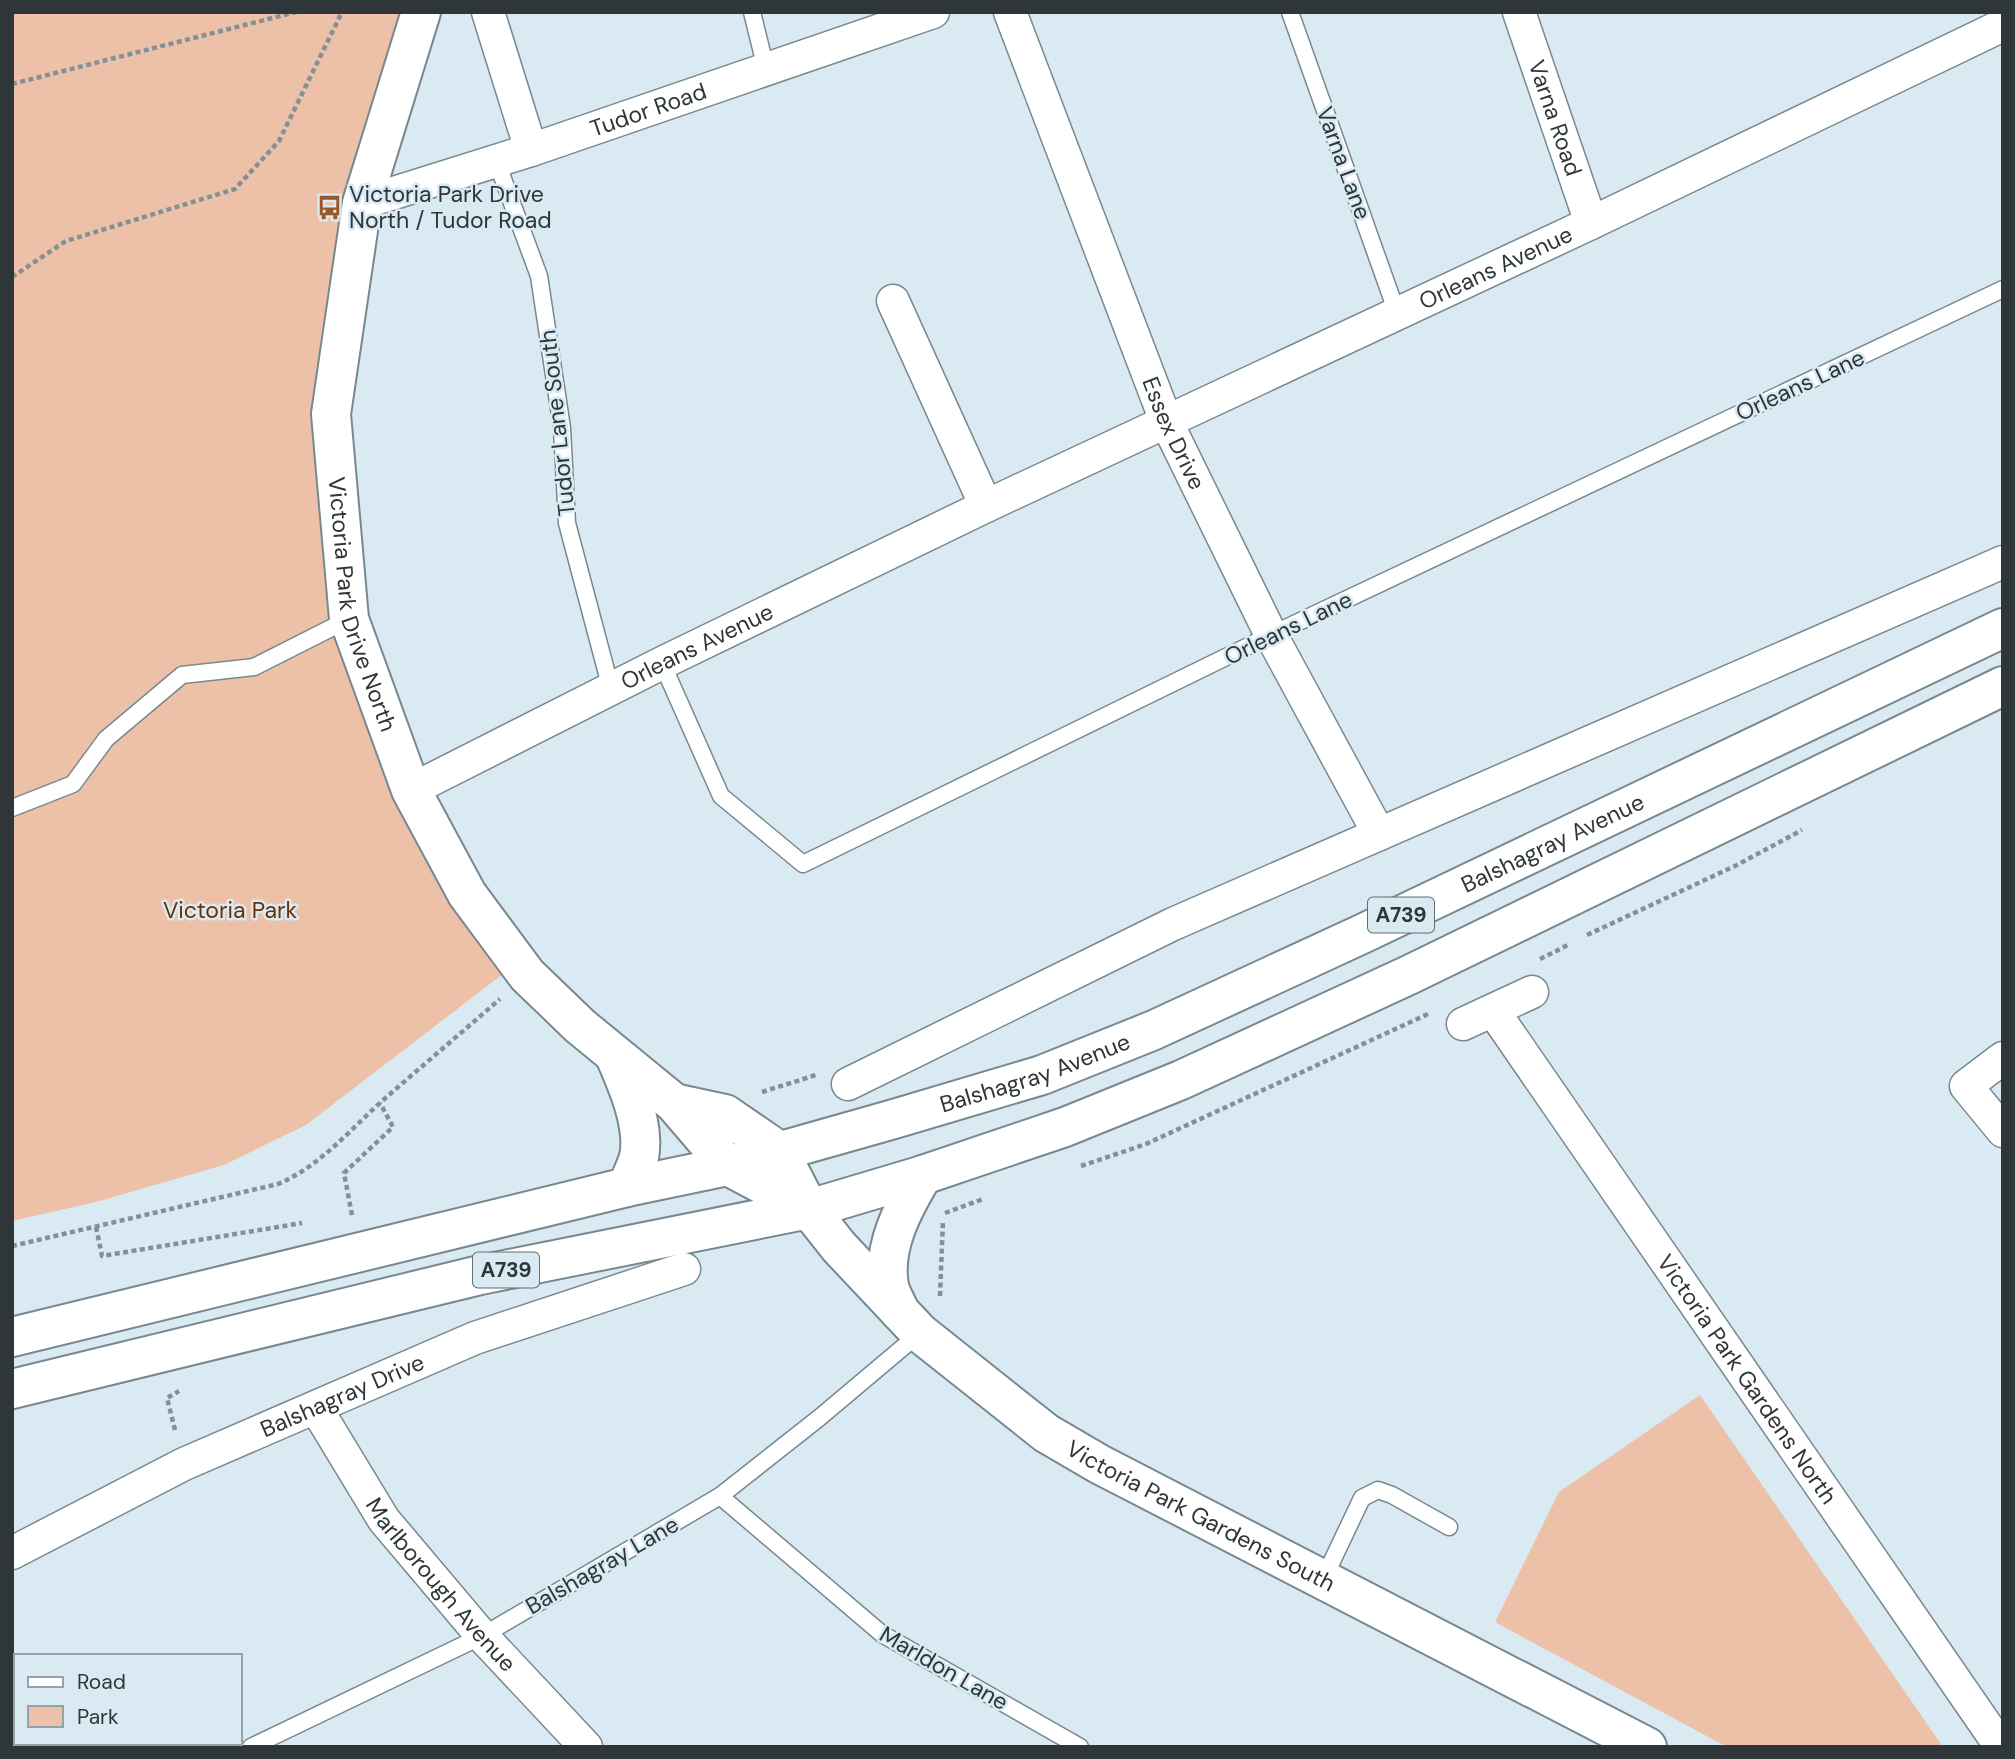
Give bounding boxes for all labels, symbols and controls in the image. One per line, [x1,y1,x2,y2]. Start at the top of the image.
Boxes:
street label: Varna Road [1522,56,1589,180]
street label: Tudor Road [586,76,710,144]
street label: Varna Lane [1310,102,1378,224]
place label: Victoria Park Drive North / Tudor Road [349,179,552,235]
bus stop icon: Victoria Park Drive North / Tudor Road [315,193,343,221]
street label: Orleans Avenue [1414,219,1577,316]
street label: Tudor Lane South [532,328,582,518]
street label: Orleans Lane [1731,342,1869,428]
street label: Essex Drive [1136,373,1212,495]
street label: Victoria Park Drive North [322,476,404,736]
street label: Orleans Lane [1219,584,1357,672]
street label: Orleans Avenue [616,596,778,696]
street label: Balshagray Avenue [1456,787,1649,900]
park label: Victoria Park [163,895,297,925]
road number: A739 [1368,898,1434,932]
street label: Balshagray Avenue [936,1026,1134,1120]
street label: Victoria Park Gardens North [1651,1248,1844,1510]
road number: A739 [473,1252,539,1288]
street label: Balshagray Drive [256,1347,429,1444]
street label: Victoria Park Gardens South [1061,1433,1340,1598]
street label: Marlborough Avenue [359,1492,523,1678]
street label: Balshagray Lane [520,1509,684,1621]
street label: Marldon Lane [874,1619,1014,1717]
legend [14,1654,242,1745]
text: Road [77,1668,126,1696]
text: Park [77,1703,119,1731]

